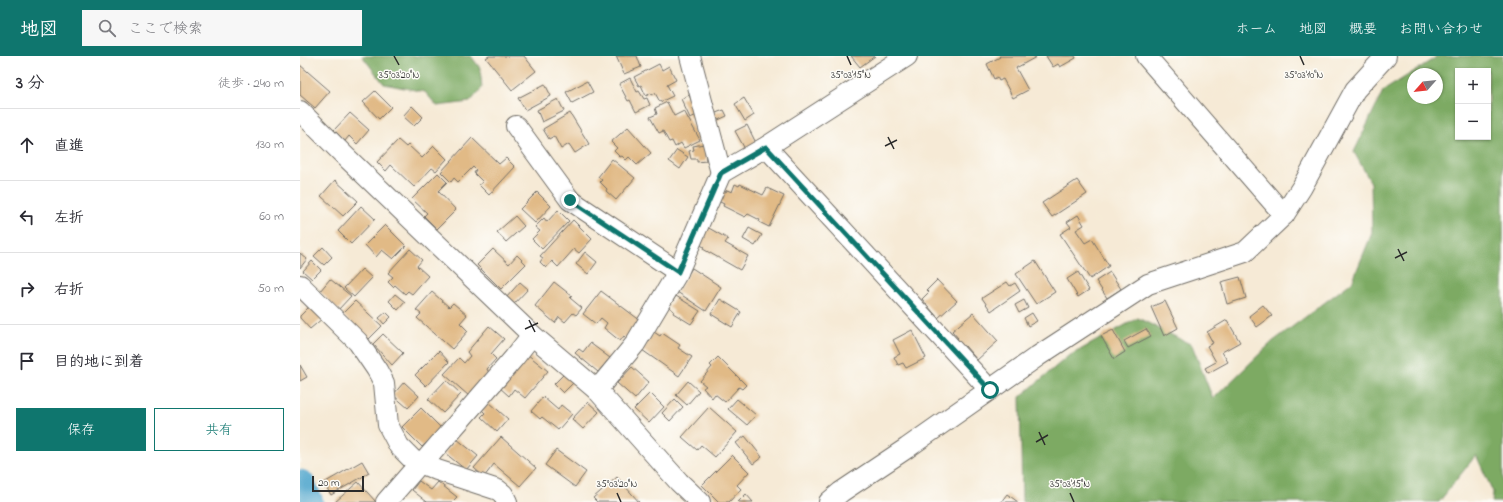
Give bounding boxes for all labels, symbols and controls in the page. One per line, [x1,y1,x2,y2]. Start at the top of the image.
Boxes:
search box [82,10,362,46]
text: 地図 [20,17,58,44]
icon: search [96,17,118,39]
text: ここで検索 [128,18,203,40]
text: ホーム [1236,19,1277,40]
text: 地図 [1299,19,1327,40]
text: 概要 [1349,19,1377,40]
text: お問い合わせ [1399,19,1483,40]
text: 35°03'20"N [379,68,419,83]
text: 35°03'15"N [831,68,871,83]
text: 35°03'10"N [1285,68,1324,83]
north arrow [1407,68,1443,104]
map controls [1455,68,1491,140]
button: + [1455,68,1491,104]
text: 3 分 [16,71,44,96]
text: 徒歩 · 240 m [218,74,284,93]
button: − [1455,104,1491,140]
icon: ahead [16,134,38,156]
text: 直進 [54,135,84,157]
text: 130 m [256,135,284,154]
route end [561,191,579,209]
icon: left [16,206,38,228]
text: 左折 [54,207,84,229]
text: 60 m [259,207,284,226]
icon: right [16,278,38,300]
text: 右折 [54,279,84,301]
text: 50 m [258,279,284,298]
icon: arrive [16,350,38,372]
text: 目的地に到着 [54,351,144,373]
route start [981,381,999,399]
button: 保存 [16,408,146,451]
button: 共有 [154,408,284,451]
scale bar [312,474,364,493]
text: 20 m [318,475,340,491]
text: 35°03'20"N [597,477,637,492]
text: 35°03'15"N [1050,477,1090,492]

